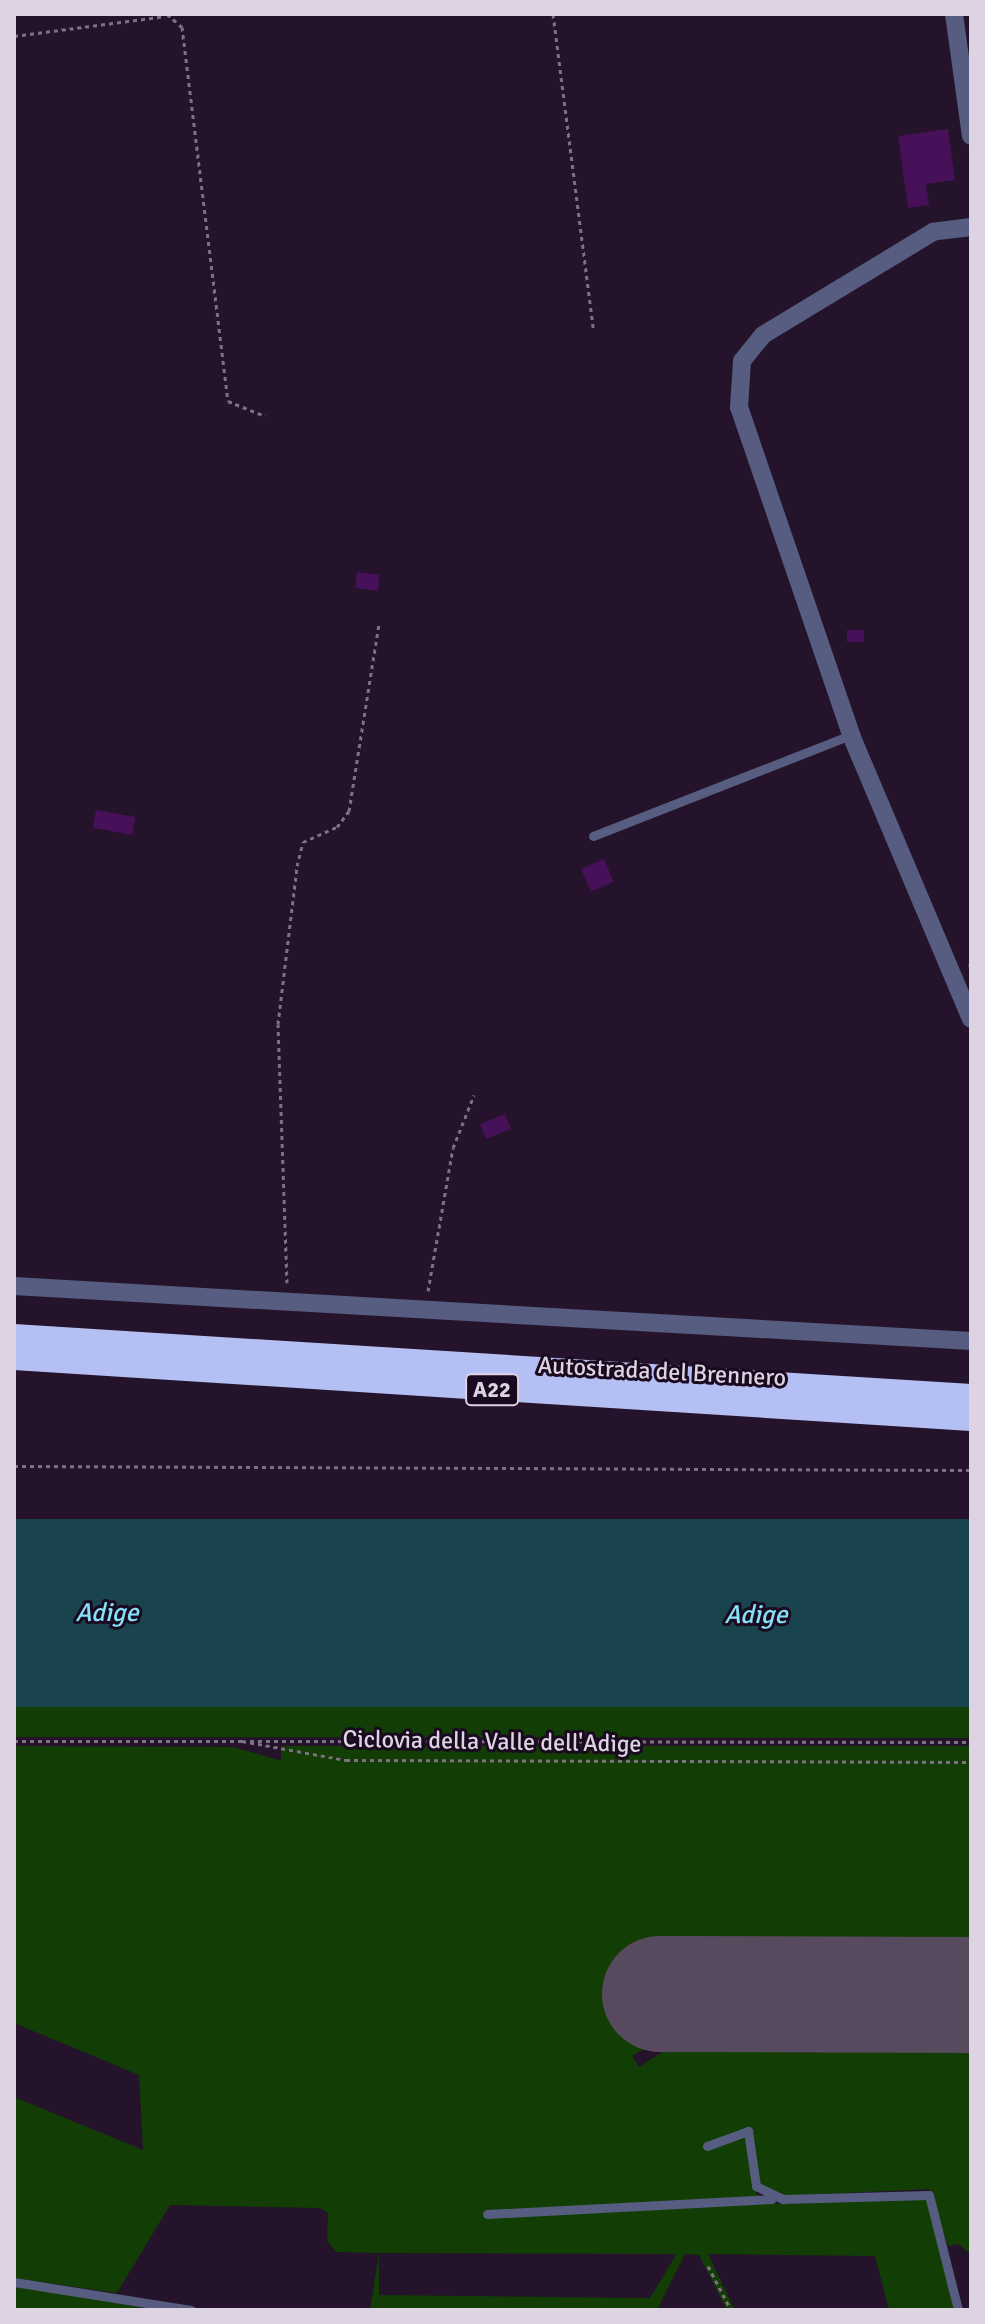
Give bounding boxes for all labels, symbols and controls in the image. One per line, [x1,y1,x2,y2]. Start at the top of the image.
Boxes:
street label: Autostrada del Brennero [537,1351,787,1393]
road number: A22 [464,1372,520,1408]
water label: Adige [75,1598,139,1630]
water label: Adige [724,1600,788,1632]
street label: Ciclovia della Valle dell'Adige [342,1725,642,1759]

